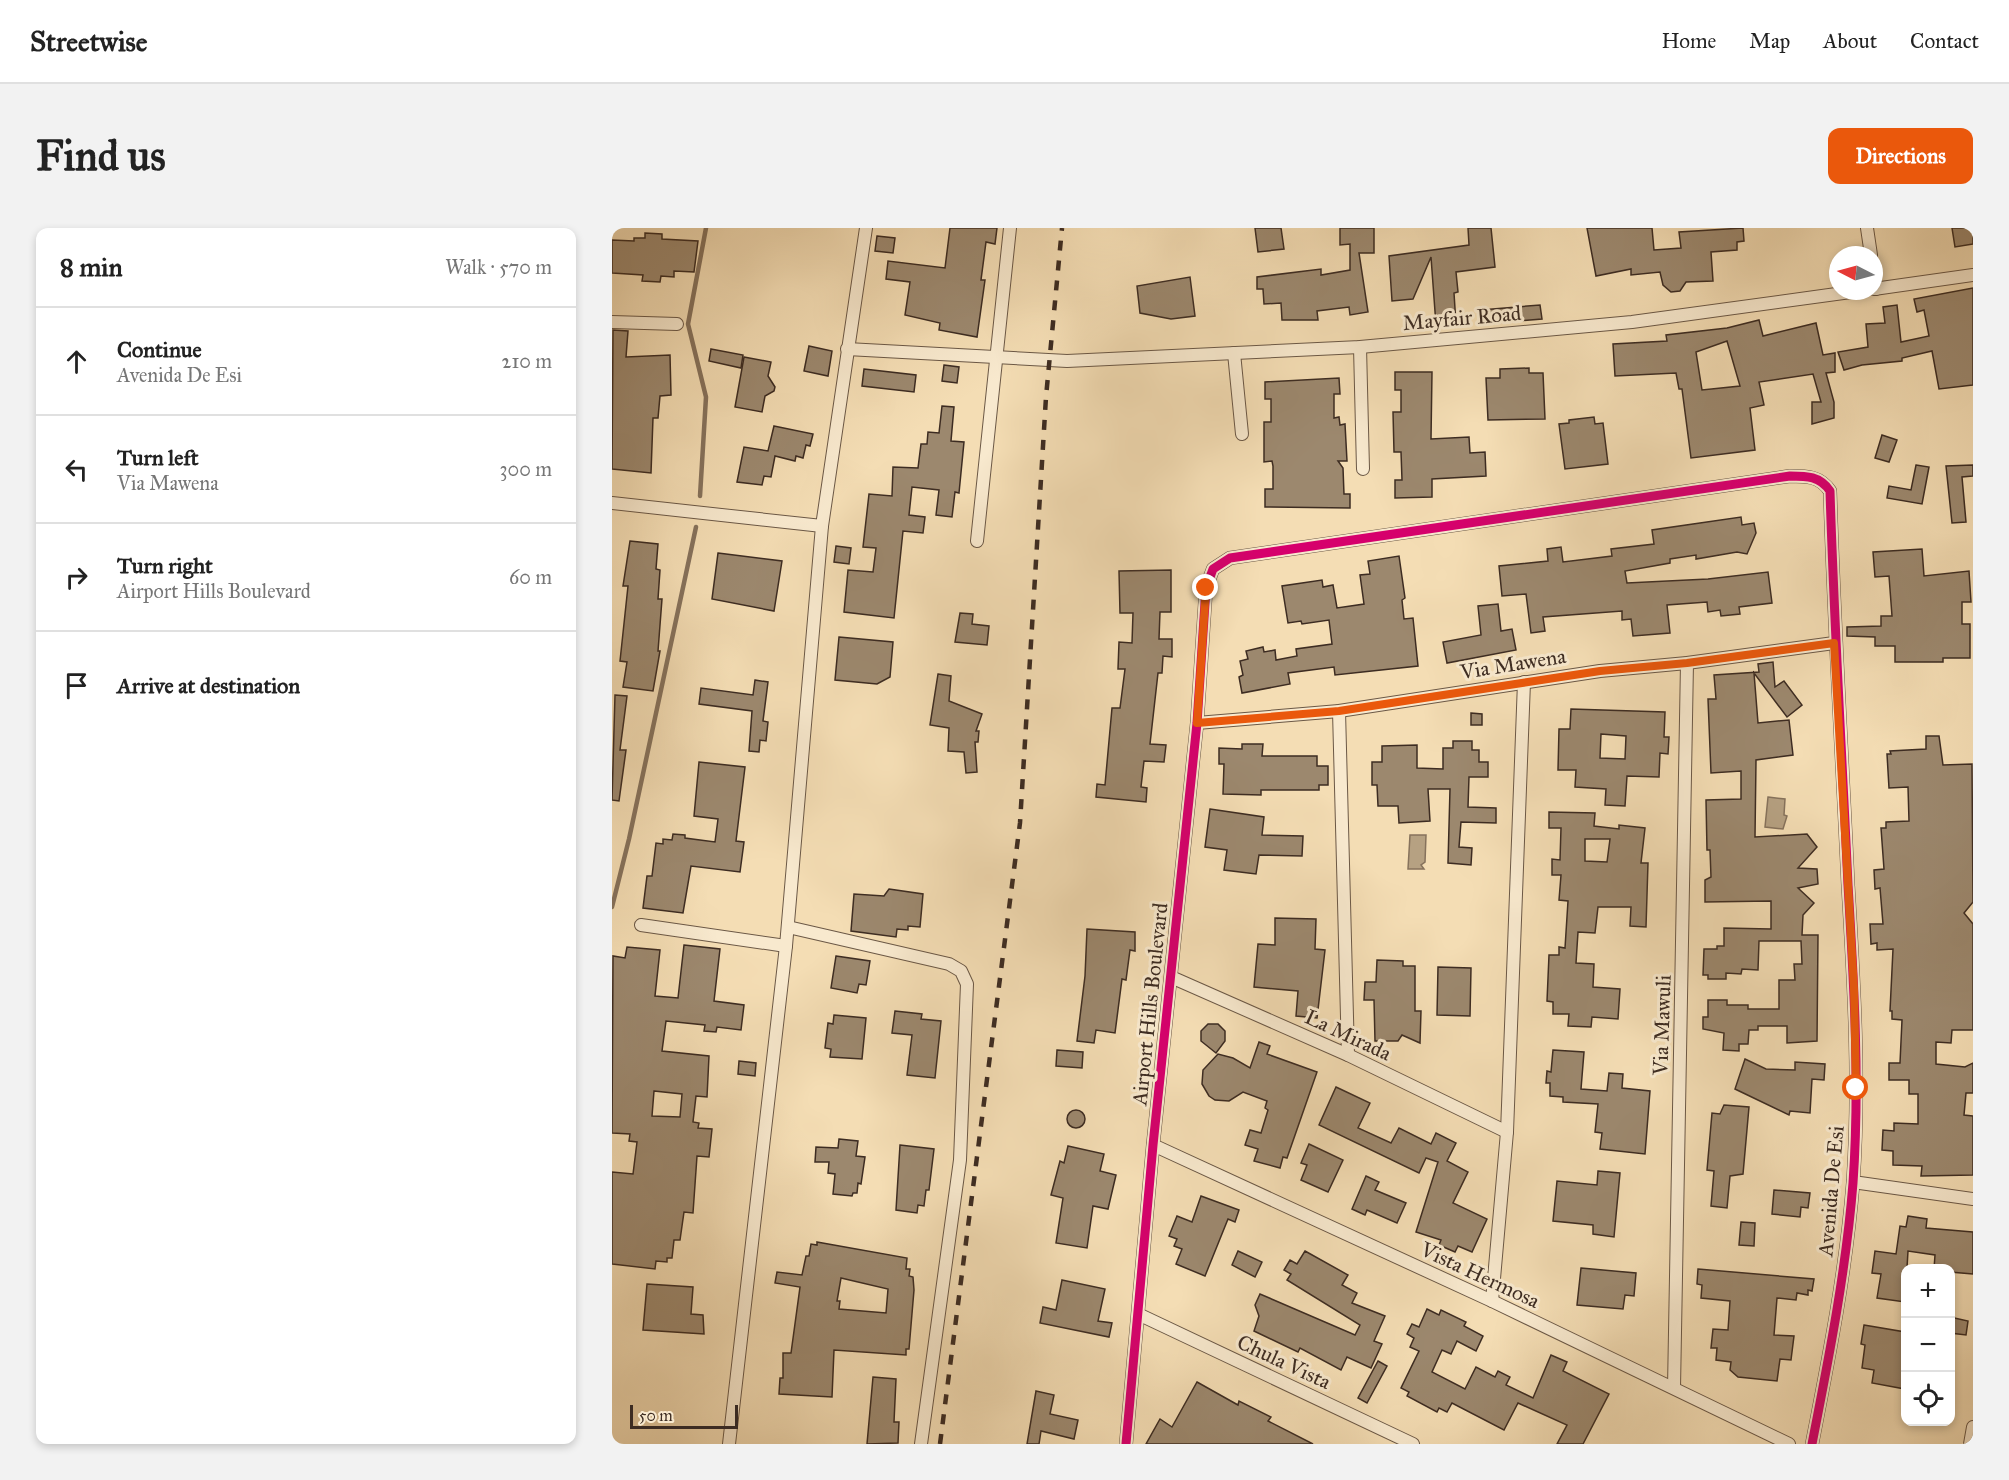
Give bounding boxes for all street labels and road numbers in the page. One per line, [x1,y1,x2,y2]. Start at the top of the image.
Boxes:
street label: Mayfair Road [1402,300,1523,336]
street label: Via Mawena [1457,643,1568,685]
street label: Airport Hills Boulevard [1126,901,1174,1108]
street label: Via Mawuli [1647,974,1677,1077]
street label: La Mirada [1301,1004,1396,1066]
street label: Avenida De Esi [1812,1124,1850,1258]
street label: Vista Hermosa [1415,1236,1544,1314]
street label: Chula Vista [1233,1329,1335,1395]

